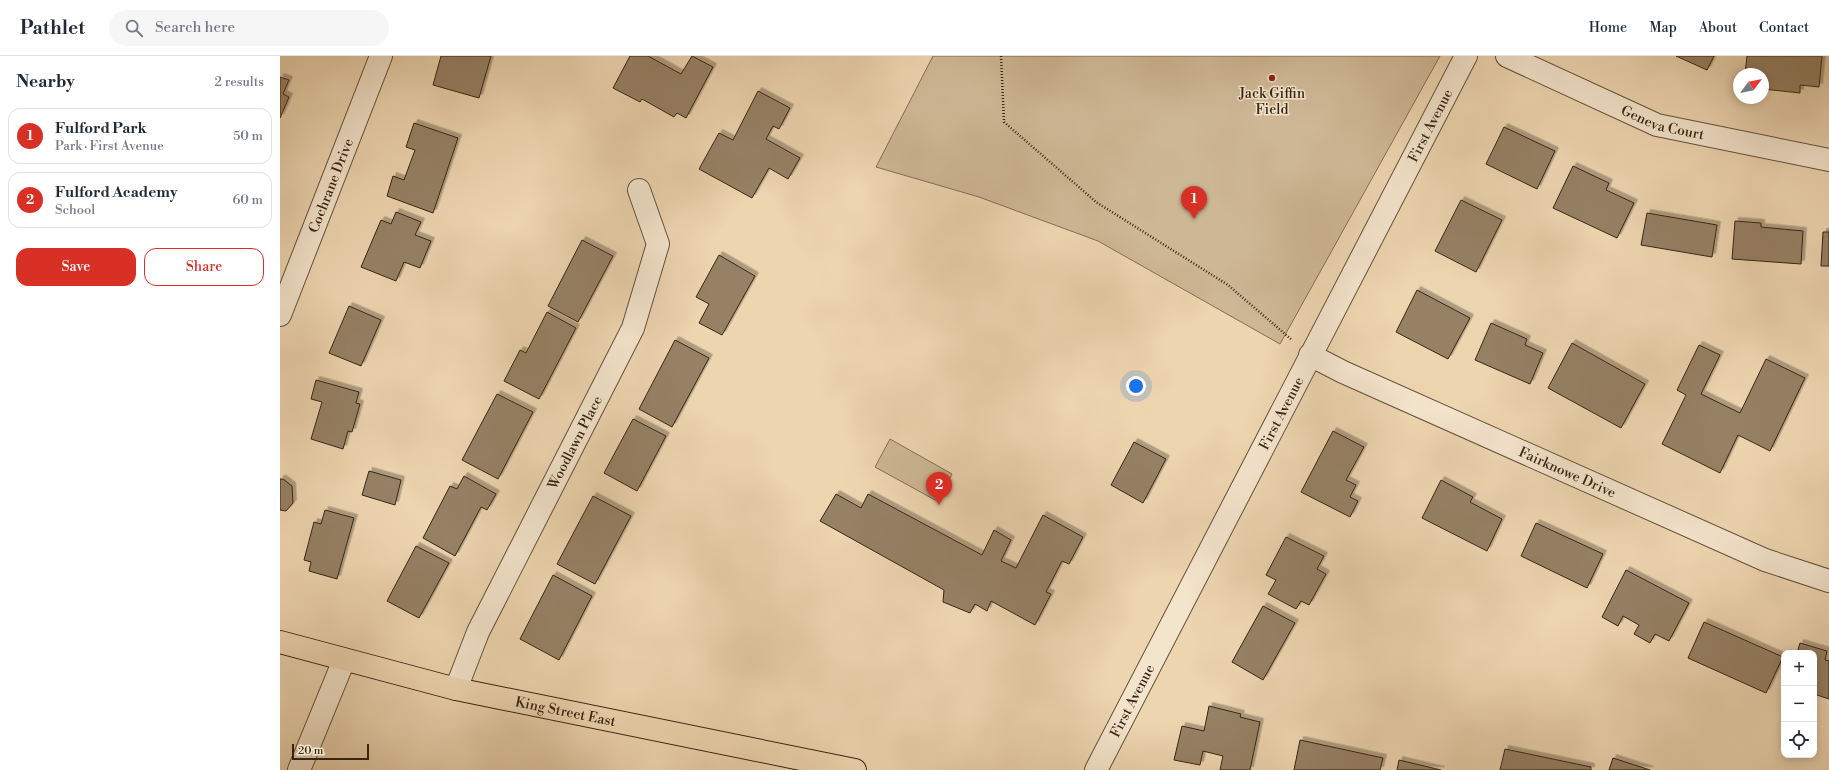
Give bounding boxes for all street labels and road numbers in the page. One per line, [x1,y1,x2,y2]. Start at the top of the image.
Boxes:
street label: First Avenue [1405,86,1457,166]
street label: Geneva Court [1618,102,1706,144]
street label: Cochrane Drive [305,136,358,236]
street label: First Avenue [1255,374,1308,453]
street label: Woodlawn Place [544,393,607,493]
street label: Fairknowe Drive [1516,443,1619,502]
street label: First Avenue [1106,662,1159,741]
street label: King Street East [513,693,617,731]

